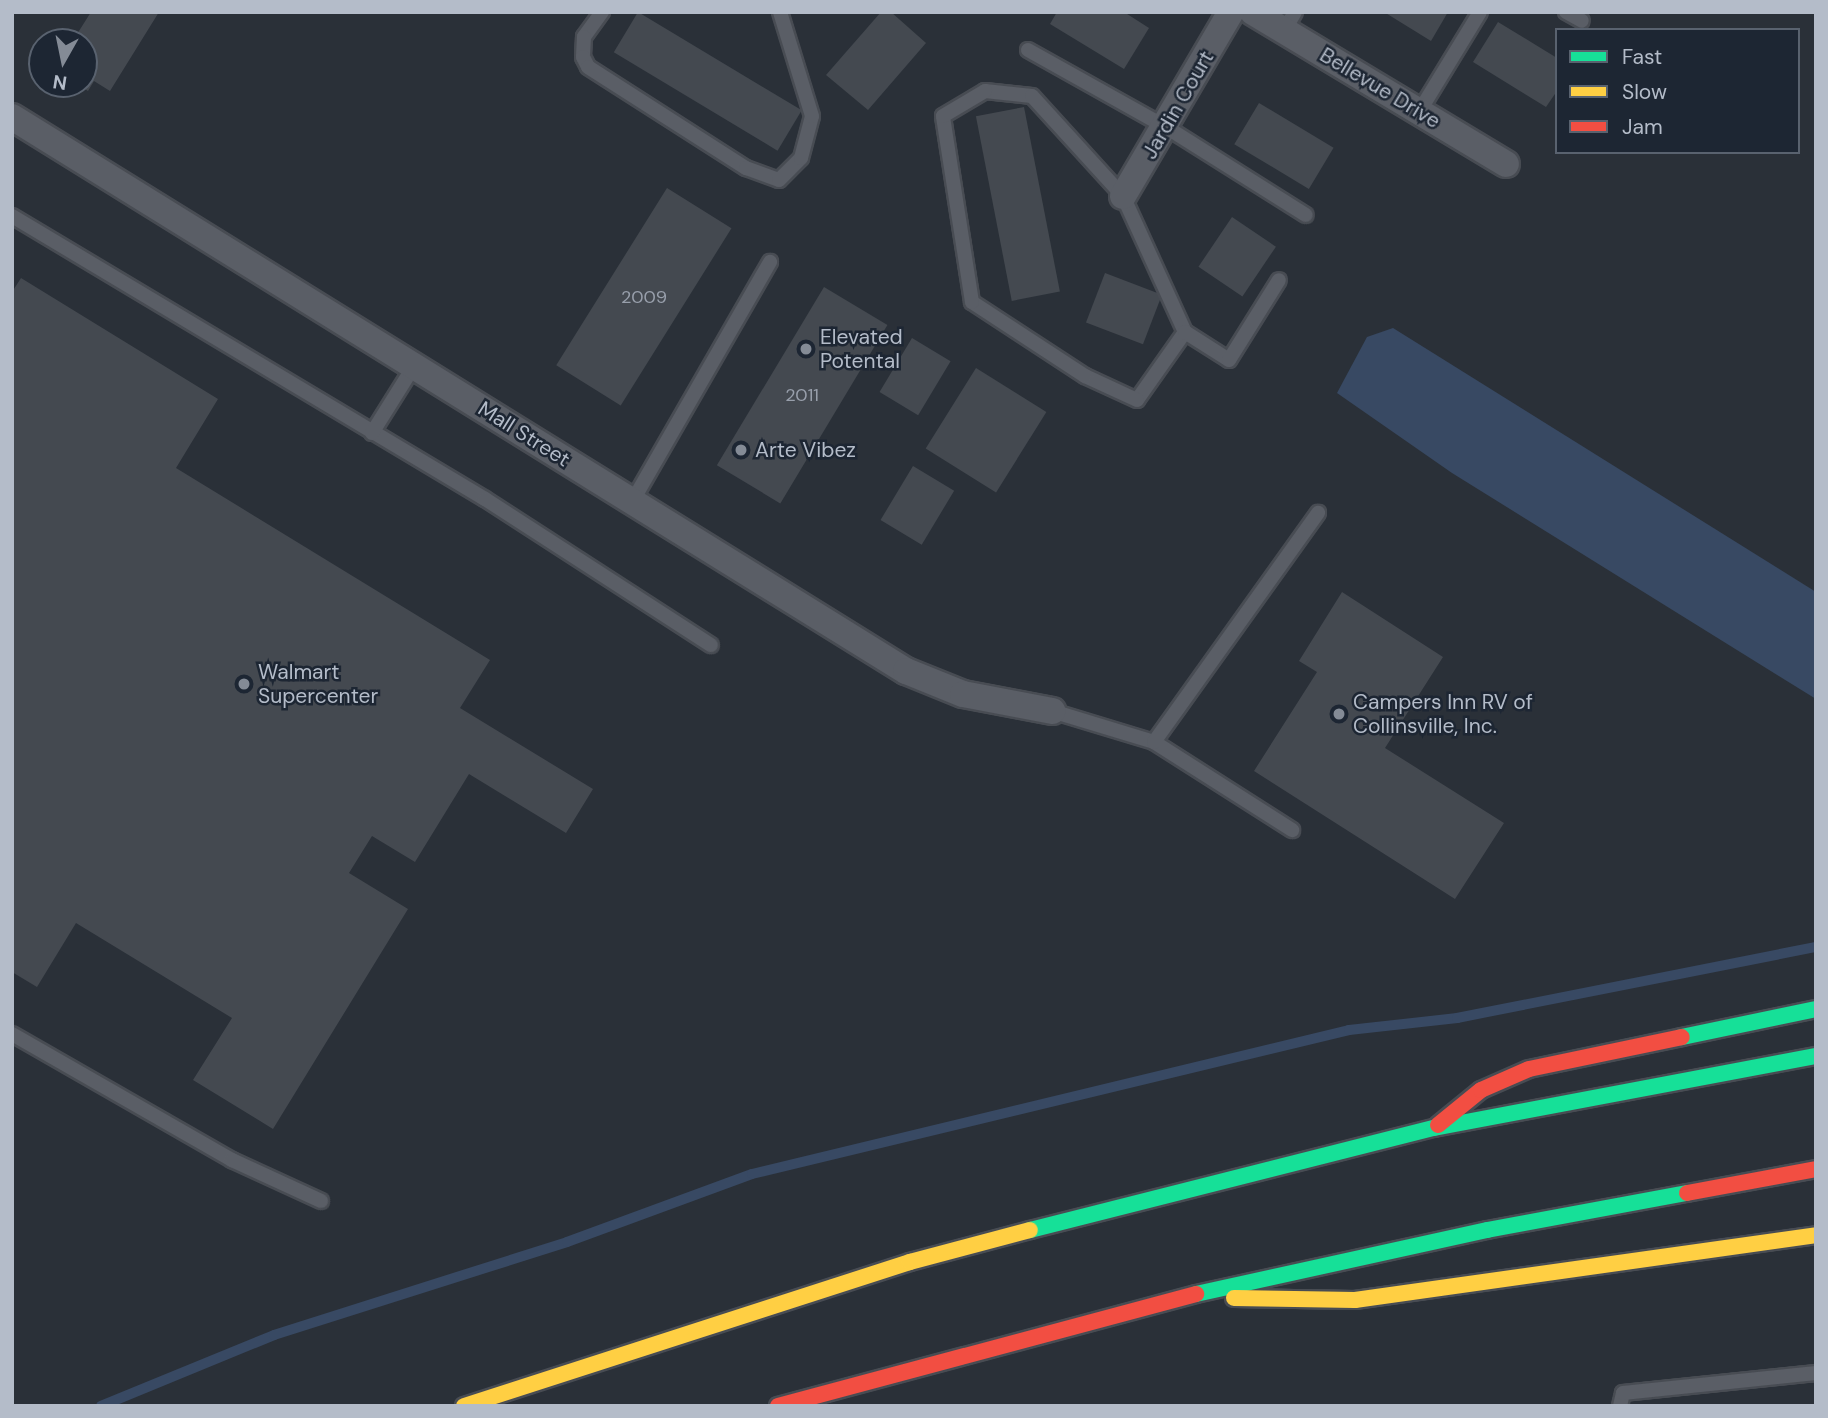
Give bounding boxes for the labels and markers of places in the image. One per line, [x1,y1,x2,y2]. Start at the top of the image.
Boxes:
place label: Elevated Potental [820,324,903,374]
marker: Elevated Potental [798,341,814,357]
place label: Arte Vibez [755,437,856,463]
marker: Arte Vibez [733,442,749,458]
place label: Walmart Supercenter [258,659,378,709]
marker: Walmart Supercenter [236,676,252,692]
place label: Campers Inn RV of Collinsville, Inc. [1353,689,1533,739]
marker: Campers Inn RV of Collinsville, Inc. [1331,706,1347,722]

